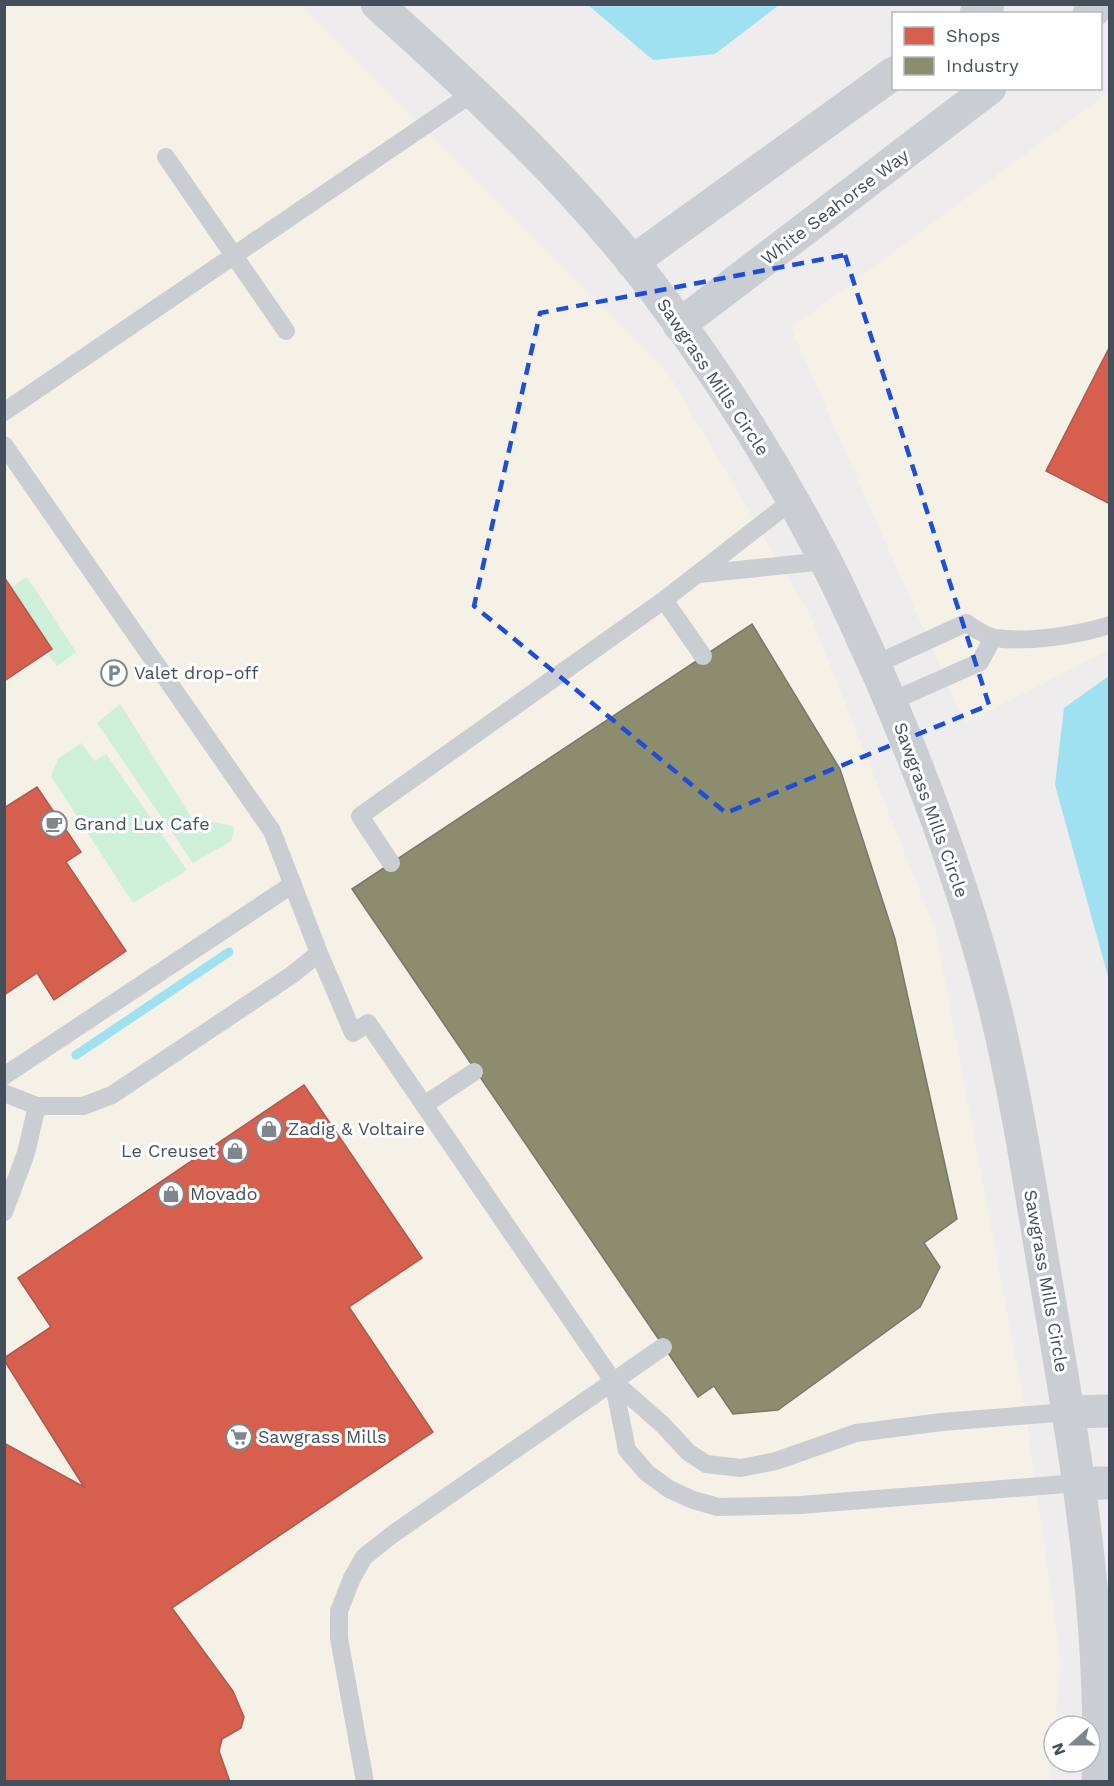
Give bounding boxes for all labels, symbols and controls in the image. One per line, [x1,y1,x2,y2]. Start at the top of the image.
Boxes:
legend [892,12,1102,90]
text: Shops [946,25,1000,46]
text: Industry [946,55,1019,76]
street label: White Seahorse Way [757,144,913,269]
street label: Sawgrass Mills Circle [653,294,774,459]
parking icon: Valet drop-off [99,658,129,688]
place label: Valet drop-off [134,662,258,683]
street label: Sawgrass Mills Circle [890,719,973,900]
cafe icon: Grand Lux Cafe [39,809,69,839]
place label: Grand Lux Cafe [74,813,210,834]
shop icon: Zadig & Voltaire [254,1114,284,1144]
place label: Zadig & Voltaire [288,1118,425,1139]
shop icon: Le Creuset [220,1136,250,1166]
place label: Le Creuset [121,1140,216,1161]
shop icon: Movado [156,1179,186,1209]
place label: Movado [190,1183,257,1204]
street label: Sawgrass Mills Circle [1020,1188,1073,1374]
supermarket icon: Sawgrass Mills [224,1422,254,1452]
place label: Sawgrass Mills [258,1426,387,1447]
north arrow [1042,1714,1102,1774]
text: N [1047,1740,1069,1758]

